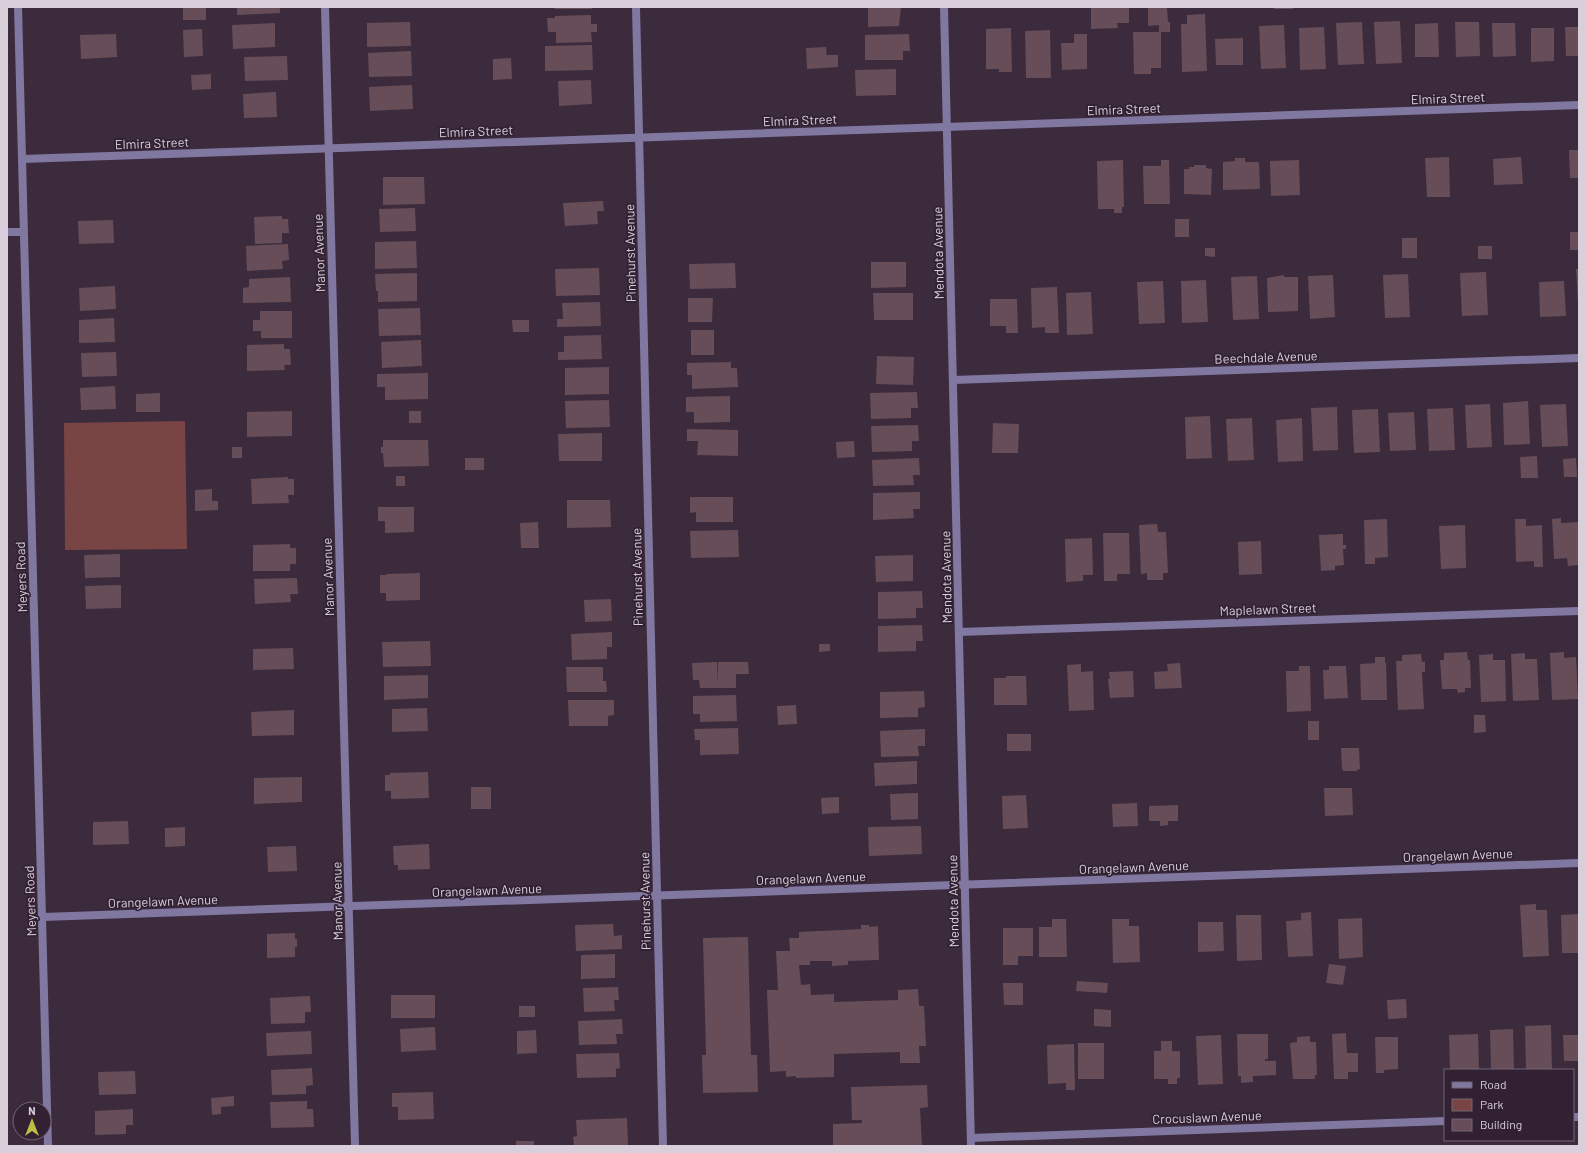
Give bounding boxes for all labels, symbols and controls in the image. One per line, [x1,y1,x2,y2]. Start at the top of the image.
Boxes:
street label: Elmira Street [1411,89,1485,107]
street label: Elmira Street [1087,100,1161,118]
street label: Elmira Street [763,111,837,129]
street label: Elmira Street [439,122,513,140]
street label: Elmira Street [115,134,189,152]
street label: Pinehurst Avenue [621,204,639,302]
street label: Mendota Avenue [929,207,947,299]
street label: Manor Avenue [310,213,328,293]
street label: Beechdale Avenue [1214,347,1318,367]
street label: Pinehurst Avenue [628,528,646,626]
street label: Mendota Avenue [937,531,955,623]
street label: Manor Avenue [319,537,337,617]
street label: Meyers Road [12,541,30,613]
street label: Maplelawn Street [1219,599,1317,619]
street label: Orangelawn Avenue [1403,845,1513,865]
street label: Pinehurst Avenue [636,852,654,950]
street label: Mendota Avenue [944,855,962,947]
street label: Orangelawn Avenue [1079,857,1189,877]
street label: Manor Avenue [328,862,346,940]
street label: Meyers Road [21,865,39,937]
street label: Orangelawn Avenue [756,868,866,888]
street label: Orangelawn Avenue [432,880,542,900]
street label: Orangelawn Avenue [108,891,218,911]
legend [1444,1069,1574,1141]
text: Road [1480,1077,1507,1091]
text: Park [1480,1097,1504,1111]
north arrow [12,1101,52,1141]
text: N [28,1104,36,1117]
street label: Crocuslawn Avenue [1152,1107,1262,1127]
text: Building [1480,1117,1522,1131]

